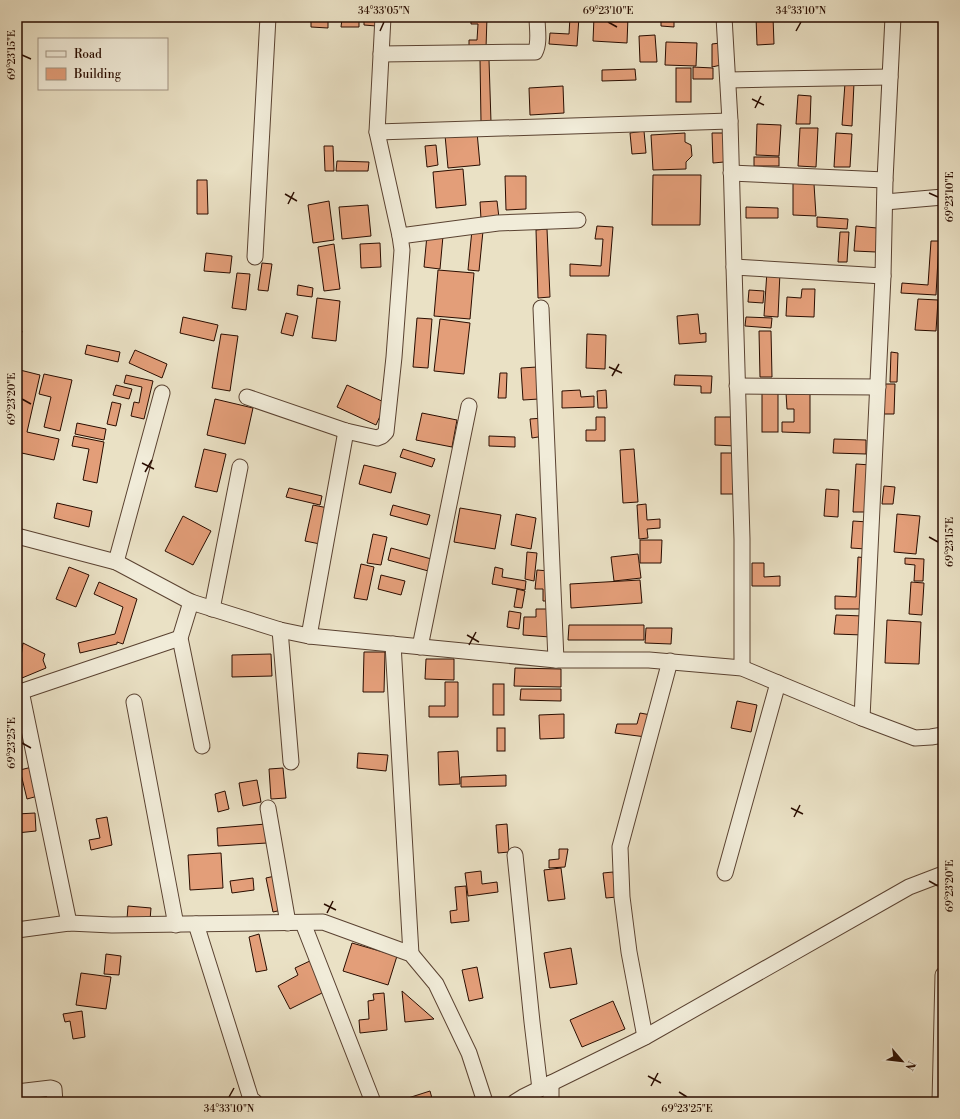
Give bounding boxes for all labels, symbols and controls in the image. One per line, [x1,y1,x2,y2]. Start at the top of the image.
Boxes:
text: 34°33'05"N [358,5,411,17]
text: 69°23'10"E [583,5,633,17]
text: 34°33'10"N [776,5,827,17]
text: 69°23'15"E [6,30,18,80]
legend [38,38,168,90]
text: Road [74,47,102,62]
text: Building [73,67,122,82]
text: 69°23'10"E [944,172,956,222]
text: 69°23'20"E [6,373,18,425]
text: 69°23'15"E [944,517,956,567]
text: 69°23'25"E [6,717,18,769]
text: 69°23'20"E [944,860,956,912]
north arrow [882,1041,922,1081]
text: N [902,1058,918,1073]
text: 34°33'10"N [204,1103,255,1115]
text: 69°23'25"E [661,1103,713,1115]

